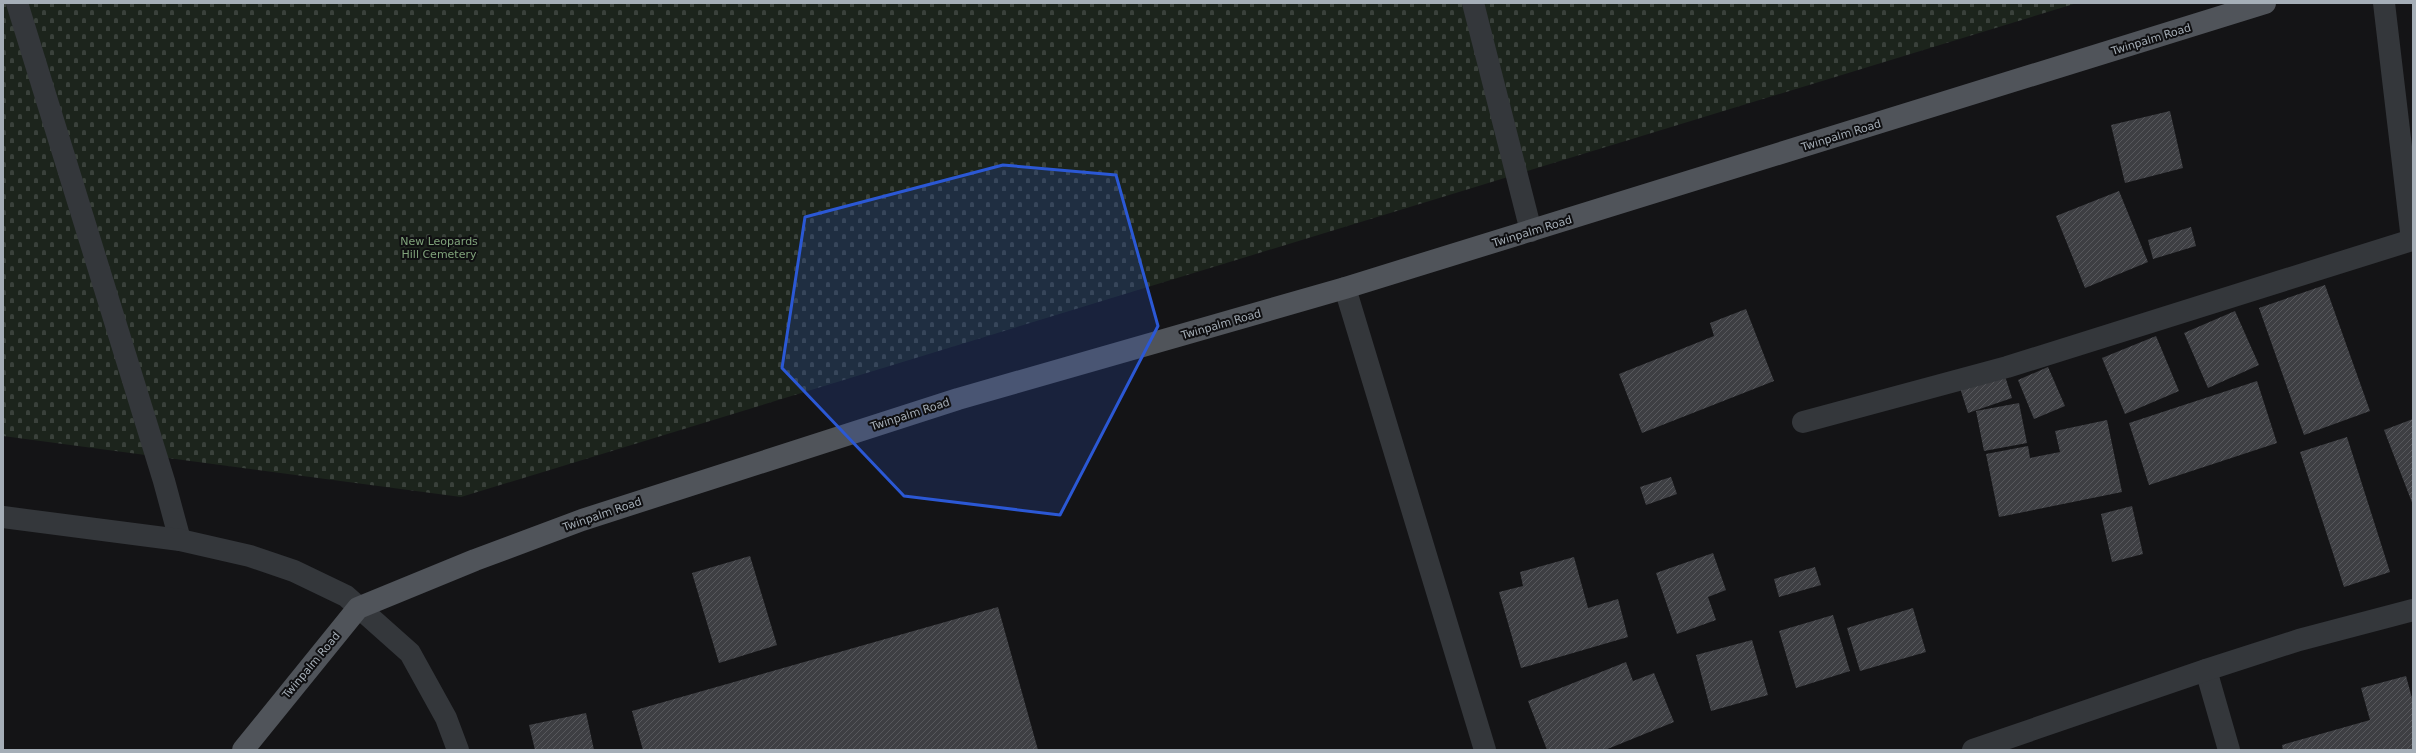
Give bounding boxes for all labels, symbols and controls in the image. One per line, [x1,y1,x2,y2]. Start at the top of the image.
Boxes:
street label: Twinpalm Road [2109,21,2193,58]
street label: Twinpalm Road [1799,117,1883,154]
street label: Twinpalm Road [1490,213,1574,250]
park label: New Leopards Hill Cemetery [400,235,478,261]
street label: Twinpalm Road [1179,307,1263,342]
street label: Twinpalm Road [868,396,951,434]
street label: Twinpalm Road [560,495,643,534]
street label: Twinpalm Road [279,630,343,702]

